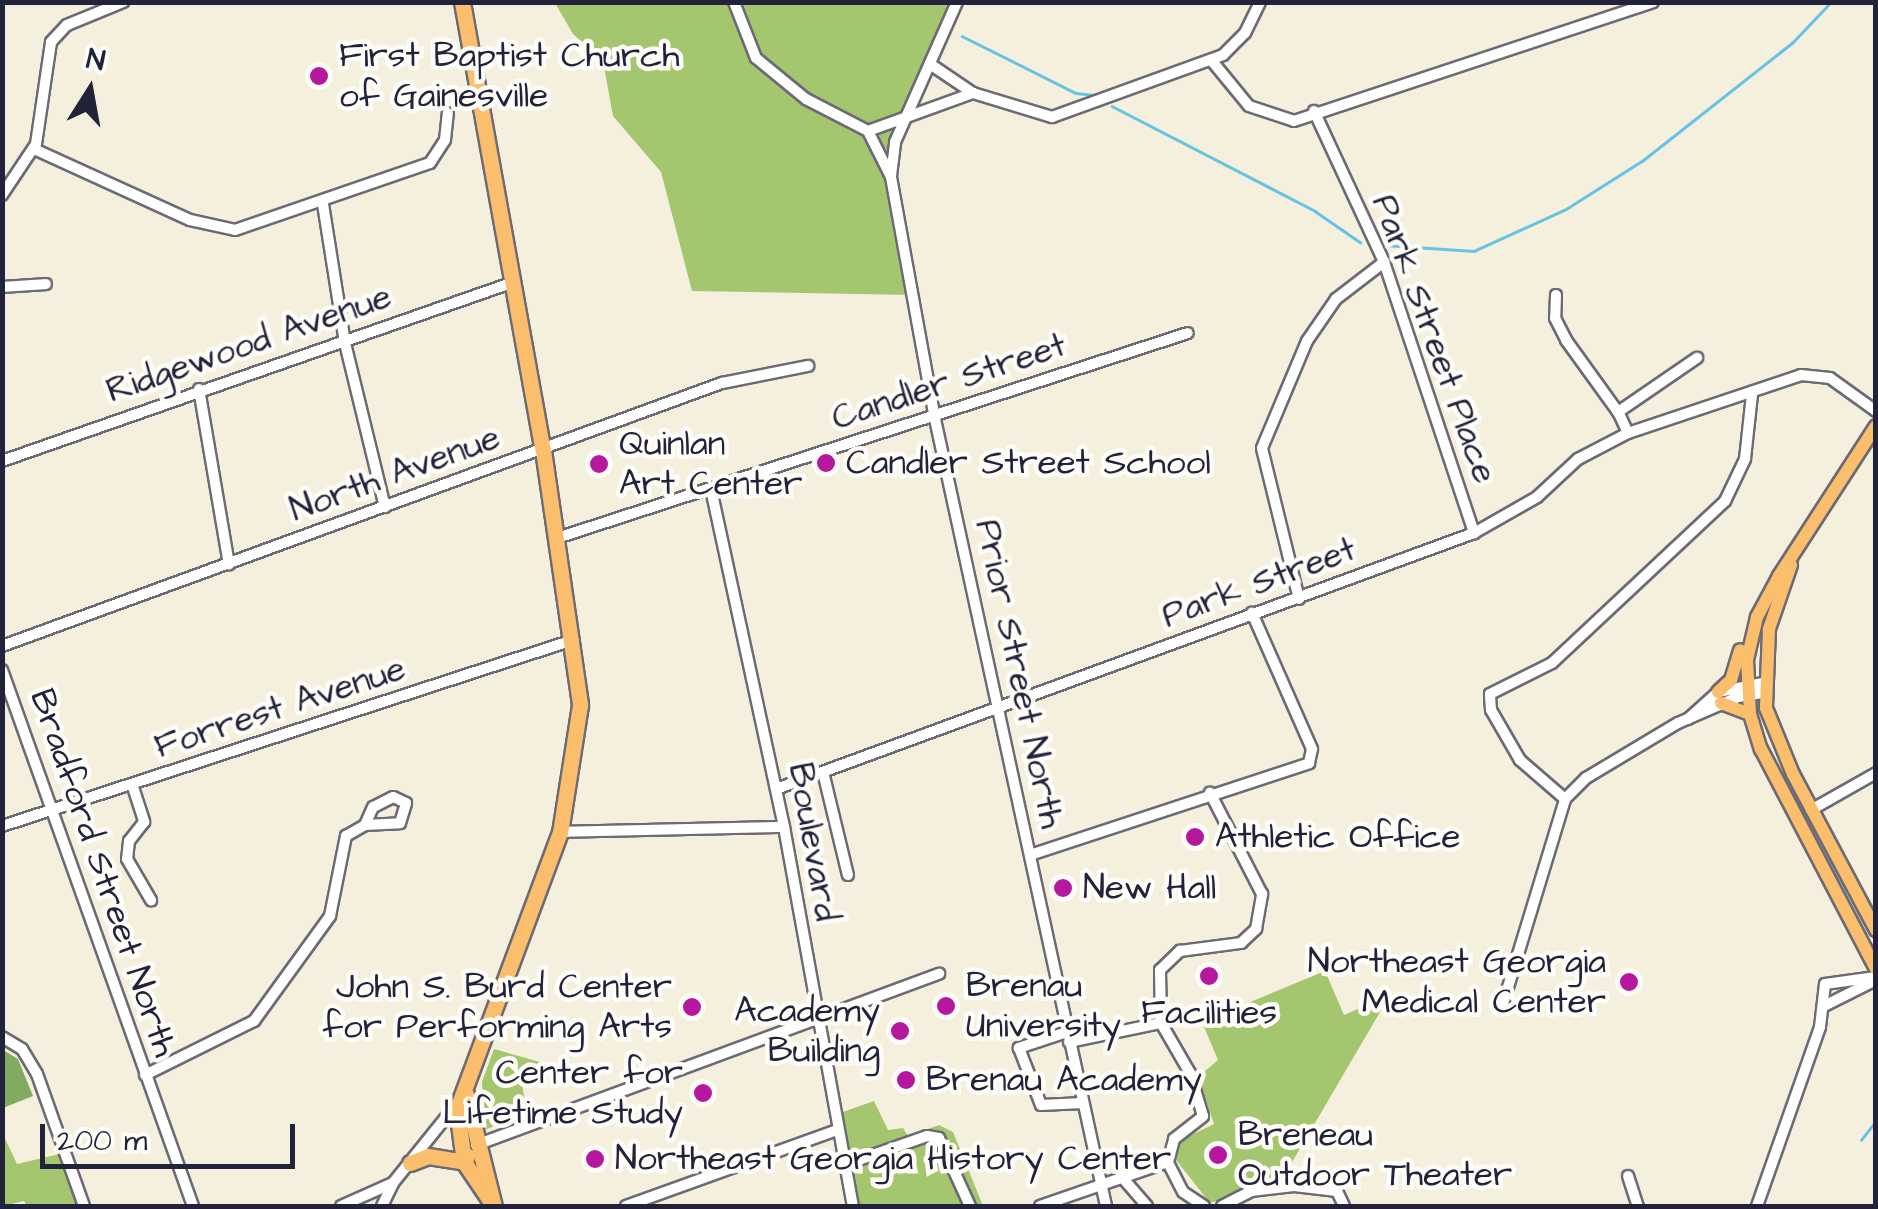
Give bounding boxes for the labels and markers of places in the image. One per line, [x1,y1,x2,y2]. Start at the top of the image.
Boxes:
place label: First Baptist Church of Gainesville [339,35,680,117]
marker: First Baptist Church of Gainesville [308,65,330,87]
place label: Quinlan Art Center [619,423,803,505]
place label: Candler Street School [846,442,1211,484]
marker: Candler Street School [815,452,837,474]
marker: Quinlan Art Center [588,453,610,475]
place label: Athletic Office [1215,816,1460,858]
marker: Athletic Office [1184,826,1206,848]
place label: New Hall [1083,867,1216,909]
marker: New Hall [1052,877,1074,899]
place label: Northeast Georgia Medical Center [1308,941,1606,1023]
place label: Brenau University [966,965,1121,1047]
marker: Facilities [1198,965,1220,987]
place label: John S. Burd Center for Performing Arts [322,966,672,1048]
marker: Northeast Georgia Medical Center [1616,969,1642,995]
place label: Academy Building [734,990,880,1072]
place label: Facilities [1141,992,1277,1034]
marker: Brenau University [935,995,957,1017]
marker: John S. Burd Center for Performing Arts [681,996,703,1018]
marker: Academy Building [889,1020,911,1042]
place label: Center for Lifetime Study [443,1052,683,1134]
place label: Brenau Academy [926,1059,1202,1101]
marker: Brenau Academy [895,1069,917,1091]
marker: Center for Lifetime Study [692,1082,714,1104]
place label: Breneau Outdoor Theater [1238,1114,1512,1196]
place label: Northeast Georgia History Center [615,1138,1171,1180]
marker: Breneau Outdoor Theater [1207,1144,1229,1166]
marker: Northeast Georgia History Center [584,1148,606,1170]

